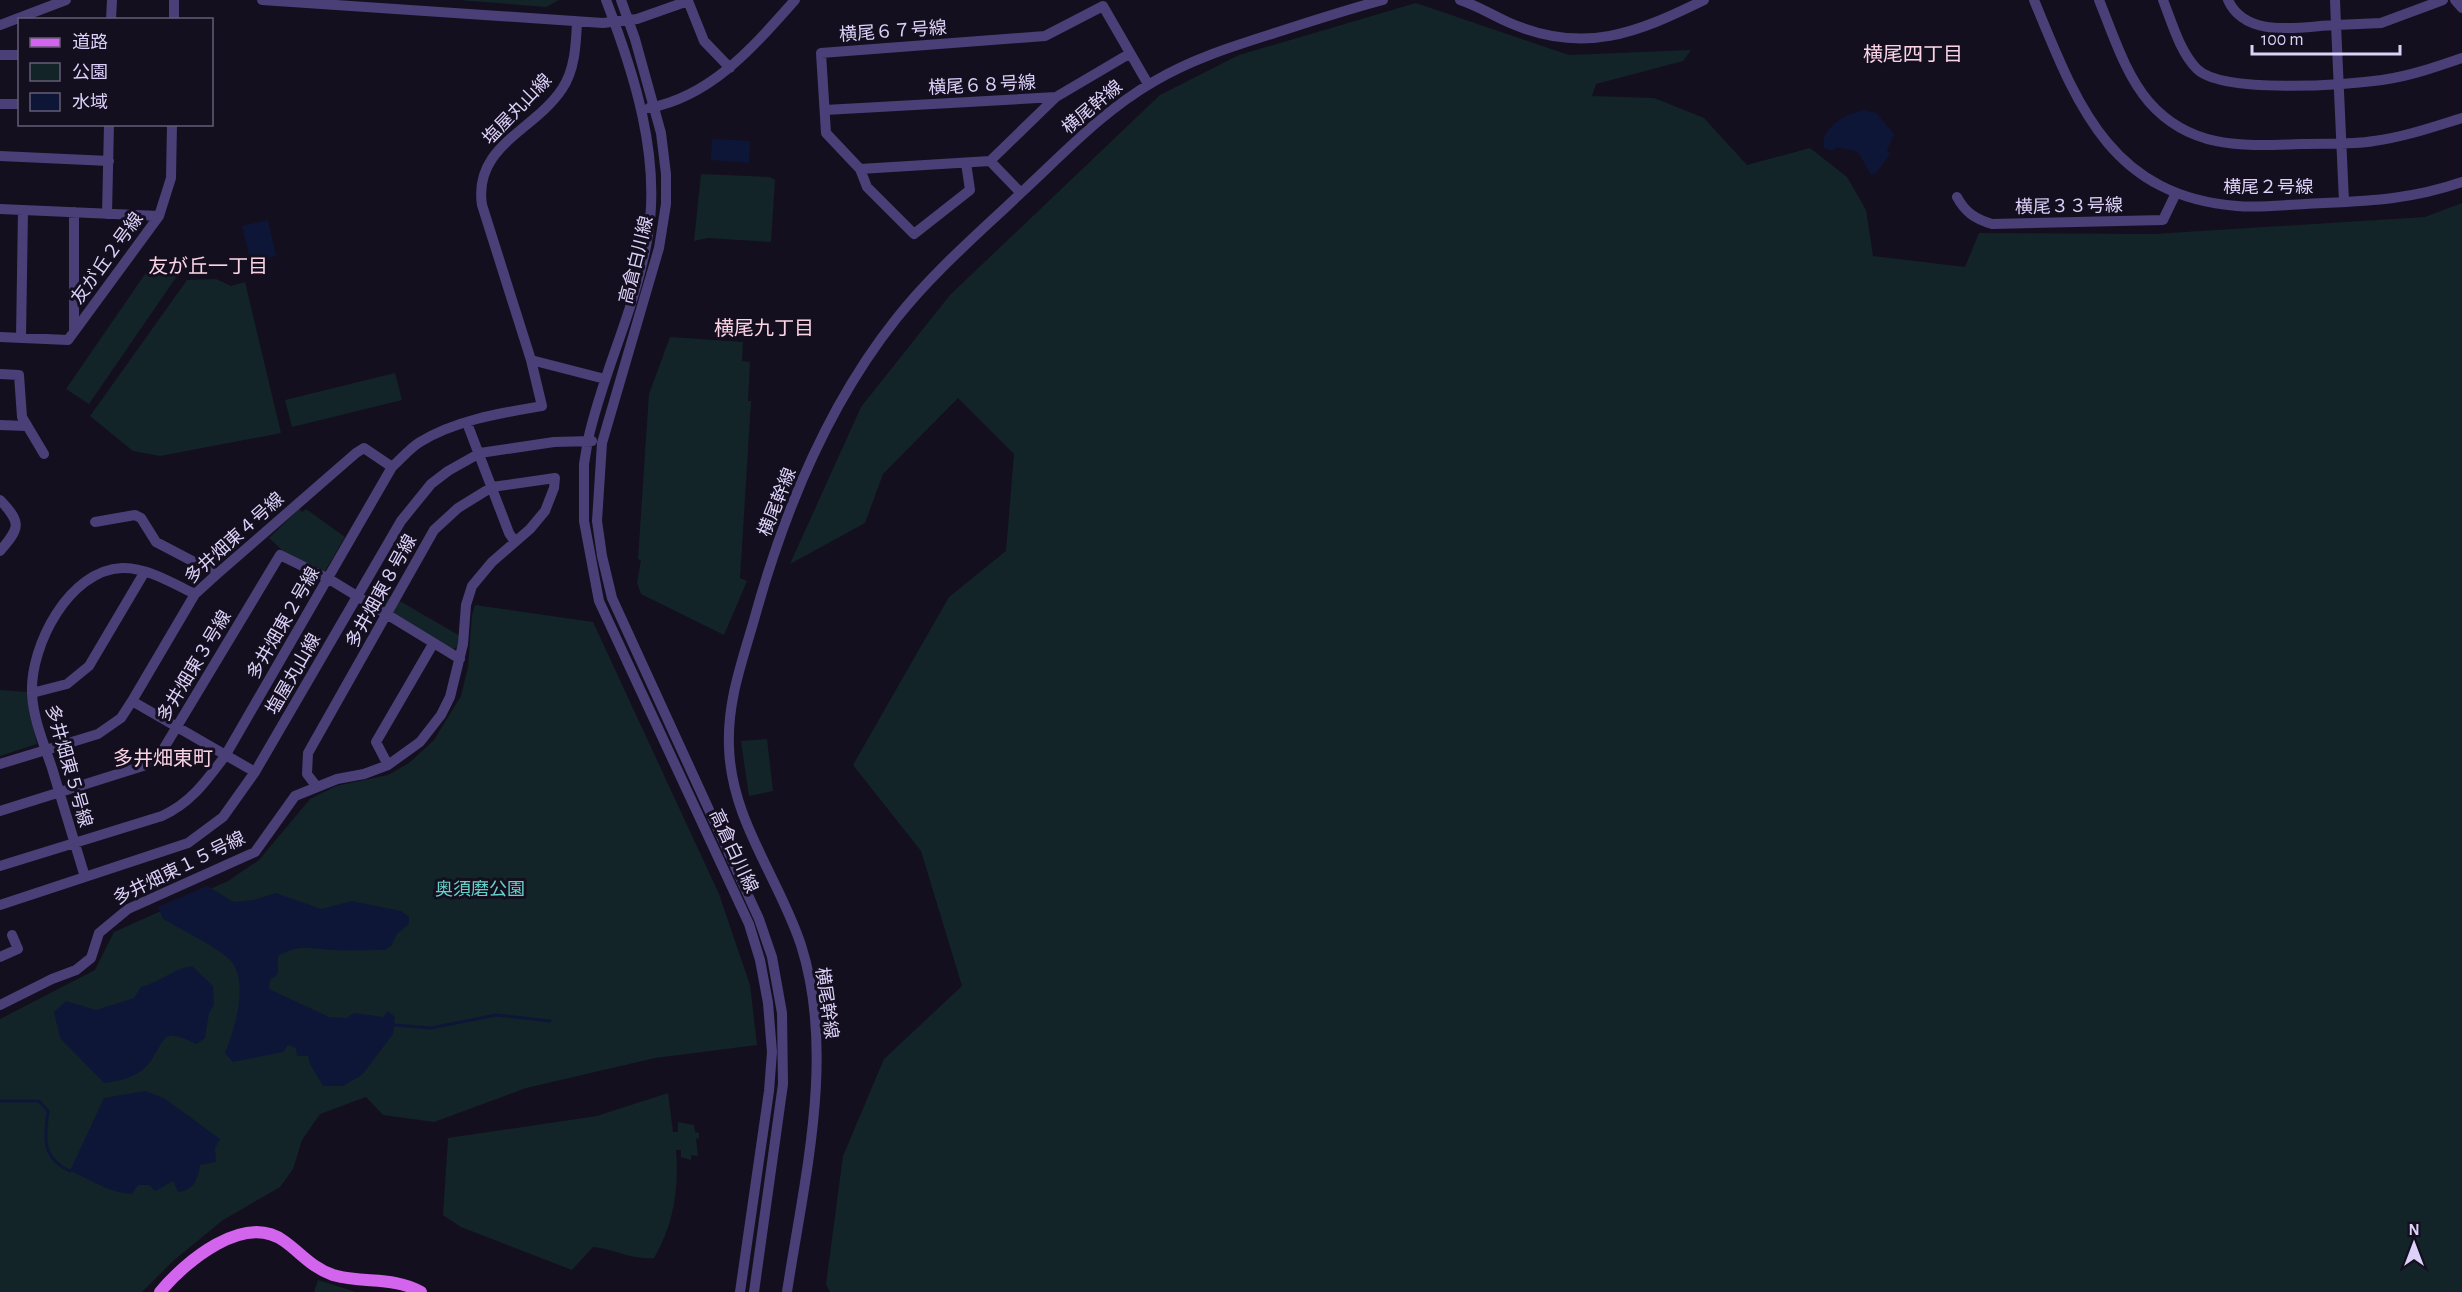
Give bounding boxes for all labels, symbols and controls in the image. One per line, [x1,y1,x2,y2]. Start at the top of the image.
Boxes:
street label: 横尾６７号線 [838,17,948,45]
legend [18,18,213,126]
scale bar [2252,18,2400,56]
text: 100 m [2261,31,2304,49]
text: 道路 [72,32,108,52]
district label: 横尾四丁目 [1863,44,1963,65]
text: 公園 [72,63,108,82]
street label: 塩屋丸山線 [479,70,555,148]
street label: 横尾６８号線 [928,72,1036,98]
street label: 横尾幹線 [1058,76,1126,138]
text: 水域 [72,93,108,112]
street label: 横尾２号線 [2223,177,2313,197]
street label: 横尾３３号線 [2015,195,2123,217]
street label: 友が丘２号線 [67,208,147,308]
street label: 高倉白川線 [615,214,657,306]
district label: 友が丘一丁目 [148,256,268,277]
district label: 横尾九丁目 [714,318,814,339]
street label: 横尾幹線 [754,465,800,539]
street label: 多井畑東４号線 [180,488,288,588]
street label: 多井畑東８号線 [342,531,420,651]
street label: 多井畑東２号線 [243,563,323,683]
street label: 多井畑東３号線 [153,607,235,725]
street label: 塩屋丸山線 [262,630,324,718]
street label: 多井畑東５号線 [42,703,96,829]
district label: 多井畑東町 [113,748,213,769]
street label: 高倉白川線 [706,806,762,896]
street label: 多井畑東１５号線 [110,827,248,909]
park label: 奥須磨公園 [435,880,525,899]
street label: 横尾幹線 [812,966,842,1040]
north arrow [2384,1214,2444,1274]
text: N [2408,1222,2420,1238]

